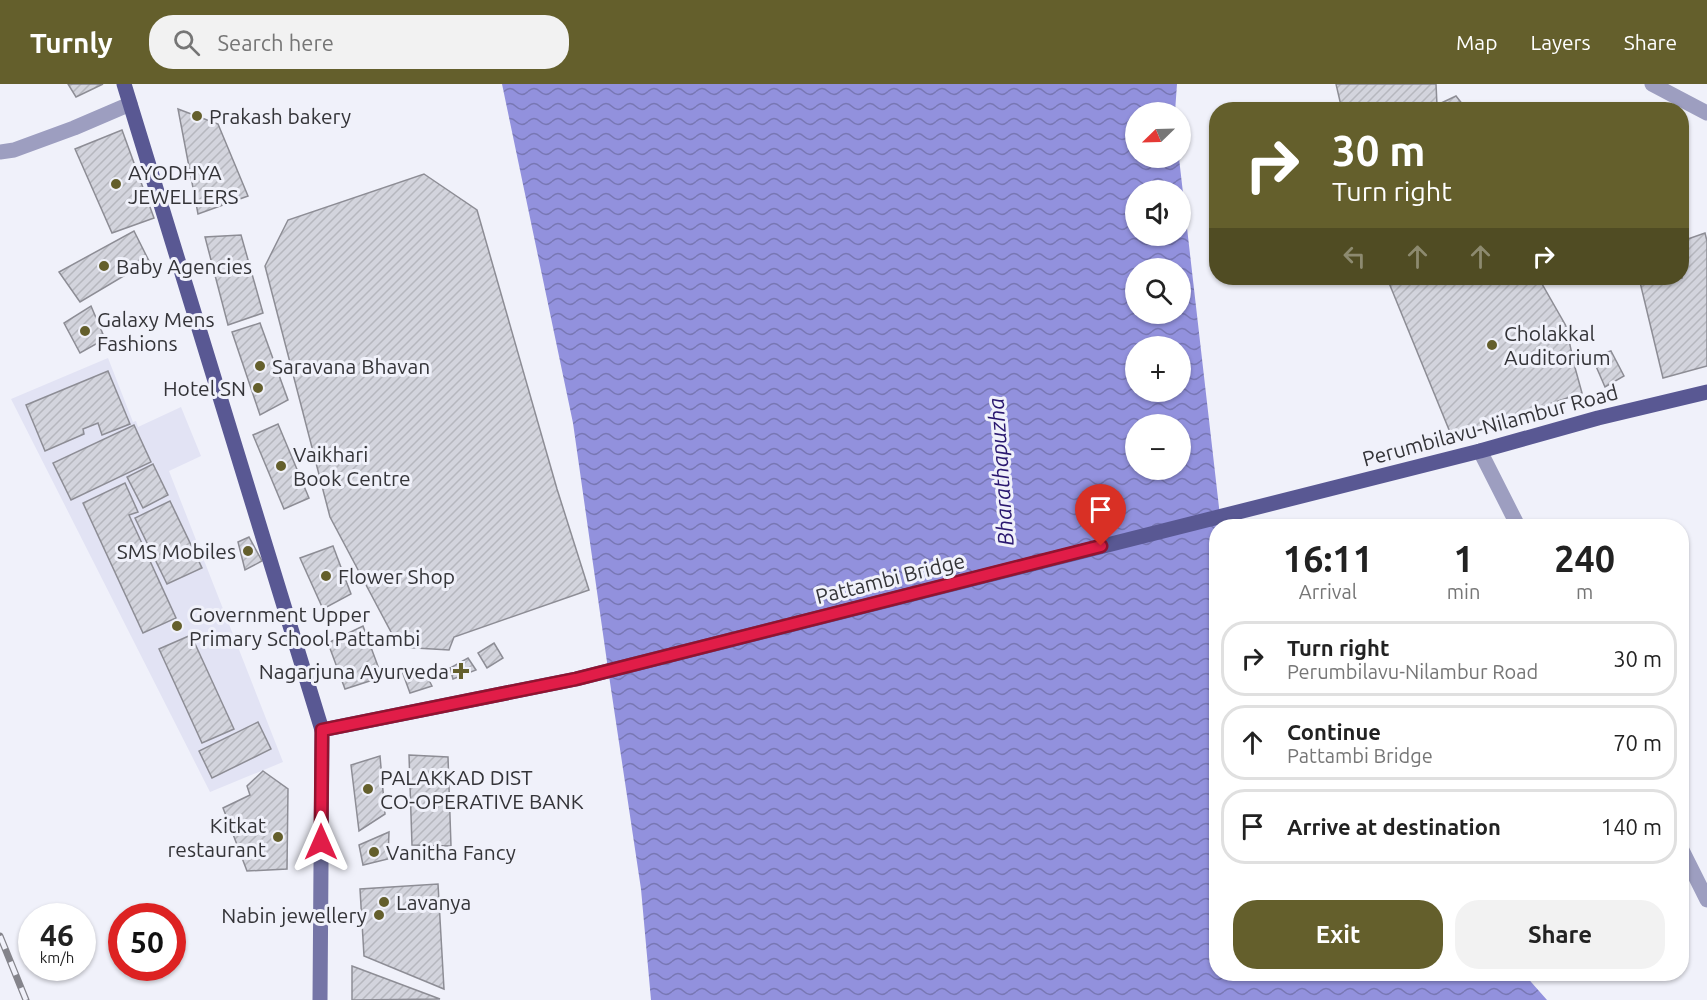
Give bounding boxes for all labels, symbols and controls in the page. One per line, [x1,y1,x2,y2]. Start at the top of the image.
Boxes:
search box [149,15,569,69]
icon: search [170,26,203,59]
text: Turnly [30,27,113,58]
text: Search here [218,30,334,55]
text: Map [1456,30,1497,54]
text: Layers [1530,30,1591,54]
text: Share [1624,30,1677,54]
north arrow [1125,102,1191,168]
map controls [1125,102,1191,480]
place label: Prakash bakery [209,104,351,128]
marker: Prakash bakery [190,109,204,123]
icon: right [1233,126,1311,204]
text: 30 m [1332,127,1426,174]
place label: AYODHYA JEWELLERS [128,160,239,208]
text: Turn right [1332,176,1452,206]
marker: AYODHYA JEWELLERS [109,177,123,191]
button: sound [1125,180,1191,246]
icon: left [1338,240,1371,273]
icon: ahead [1401,240,1434,273]
icon: ahead [1464,240,1497,273]
icon: right [1527,240,1560,273]
place label: Baby Agencies [116,254,252,278]
button: search [1125,258,1191,324]
marker: Baby Agencies [97,259,111,273]
place label: Galaxy Mens Fashions [97,307,215,355]
place label: Cholakkal Auditorium [1504,321,1611,369]
marker: Galaxy Mens Fashions [78,324,92,338]
button: + [1125,336,1191,402]
marker: Cholakkal Auditorium [1485,338,1499,352]
place label: Saravana Bhavan [272,354,430,378]
marker: Saravana Bhavan [253,359,267,373]
place label: Hotel SN [163,376,246,400]
street label: Perumbilavu-Nilambur Road [1359,379,1621,471]
marker: Hotel SN [251,381,265,395]
water label: Bharathapuzha [982,397,1018,547]
button: − [1125,414,1191,480]
place label: Vaikhari Book Centre [293,442,411,490]
marker: Vaikhari Book Centre [274,459,288,473]
pin [1075,484,1126,546]
icon: arrive [1084,493,1117,526]
text: 16:11 [1283,538,1373,579]
text: 1 [1453,538,1474,579]
text: 240 [1554,538,1615,579]
place label: SMS Mobiles [117,539,236,563]
marker: SMS Mobiles [241,544,255,558]
street label: Pattambi Bridge [813,548,967,608]
place label: Flower Shop [338,564,455,588]
marker: Flower Shop [319,569,333,583]
text: Arrival [1299,580,1357,603]
text: min [1447,580,1480,603]
text: m [1576,580,1593,603]
place label: Government Upper Primary School Pattambi [189,602,420,650]
marker: Government Upper Primary School Pattambi [170,619,184,633]
text: Turn right [1287,635,1389,660]
icon: right [1236,642,1269,675]
text: 30 m [1613,646,1662,671]
place label: Nagarjuna Ayurveda [259,659,449,683]
text: Perumbilavu-Nilambur Road [1287,660,1538,683]
marker: Nagarjuna Ayurveda [454,664,468,678]
text: Continue [1287,719,1381,744]
icon: ahead [1236,726,1269,759]
text: 70 m [1613,730,1662,755]
text: Pattambi Bridge [1287,744,1433,767]
place label: PALAKKAD DIST CO-OPERATIVE BANK [380,765,584,813]
marker: PALAKKAD DIST CO-OPERATIVE BANK [361,782,375,796]
position arrow [289,810,353,874]
icon: arrive [1236,810,1269,843]
place label: Kitkat restaurant [167,813,266,861]
text: Arrive at destination [1287,814,1501,839]
text: 140 m [1601,814,1662,839]
marker: Kitkat restaurant [271,830,285,844]
place label: Vanitha Fancy [386,840,516,864]
marker: Vanitha Fancy [367,845,381,859]
place label: Lavanya [396,890,471,914]
marker: Lavanya [377,895,391,909]
button: Exit [1233,900,1443,969]
button: Share [1455,900,1665,969]
speed limit sign: 50 [108,903,186,981]
place label: Nabin jewellery [221,903,367,927]
marker: Nabin jewellery [372,908,386,922]
text: 46 [40,918,74,952]
text: km/h [40,949,74,966]

